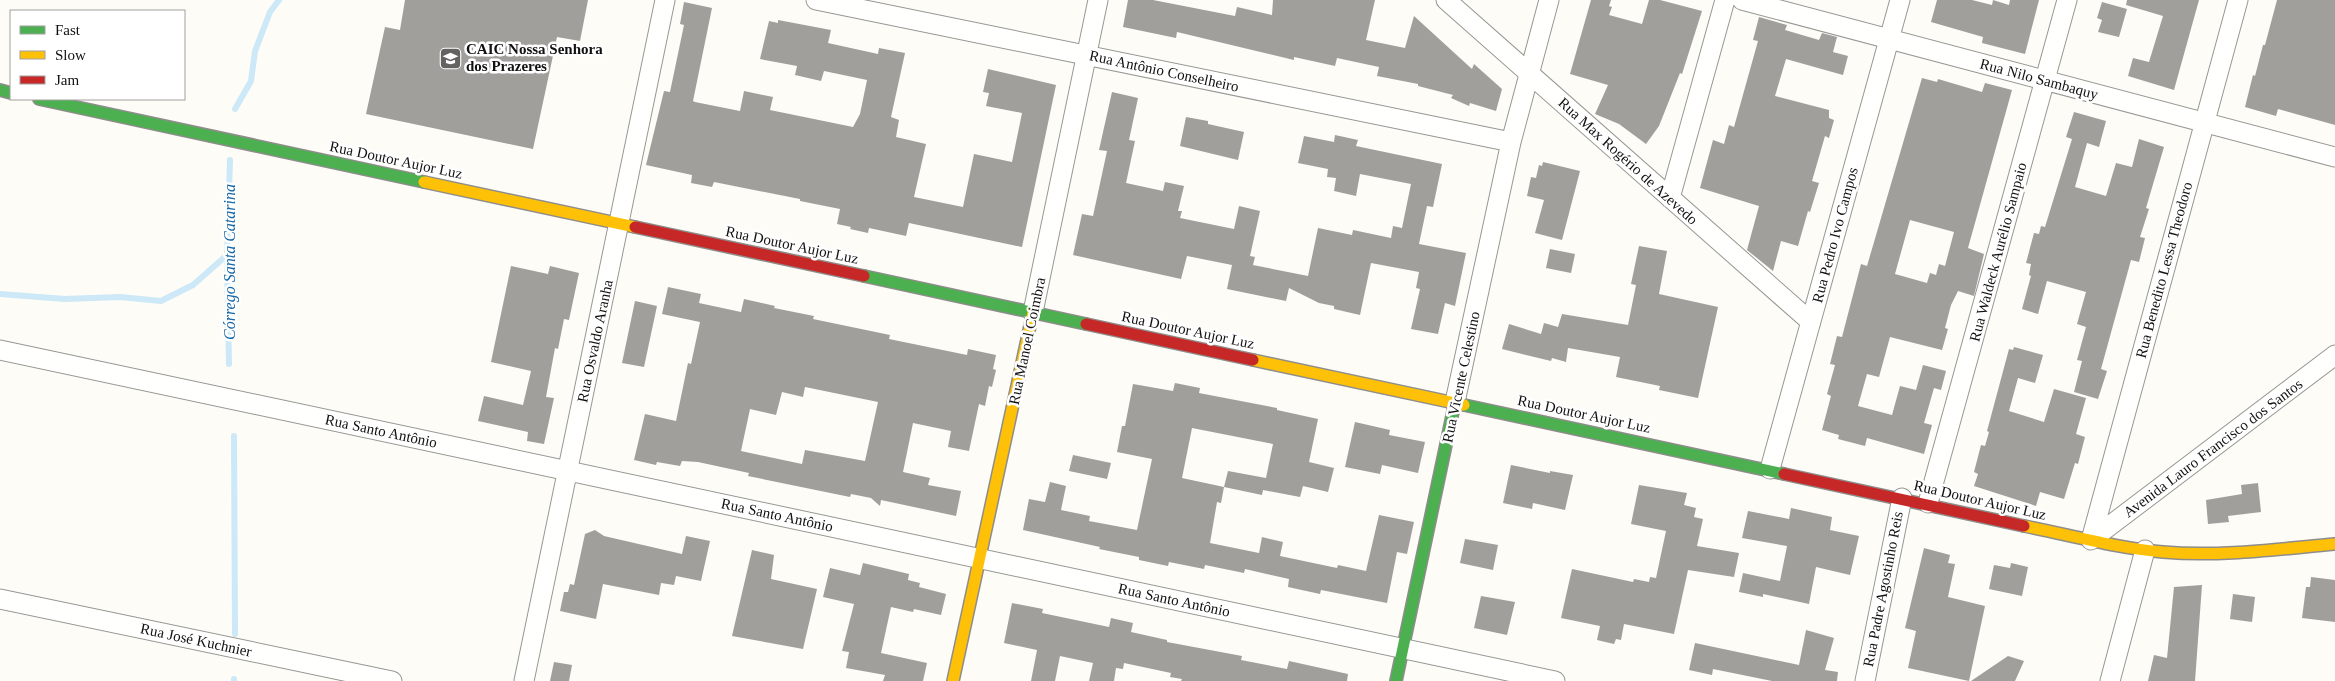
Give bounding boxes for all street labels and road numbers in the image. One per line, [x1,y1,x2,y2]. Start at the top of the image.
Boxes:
street label: Rua Antônio Conselheiro [1088,47,1240,95]
street label: Rua Nilo Sambaquy [1978,56,2100,103]
street label: Rua Max Rogério de Azevedo [1555,94,1701,228]
street label: Rua Doutor Aujor Luz [328,138,464,182]
street label: Rua Waldeck Aurélio Sampaio [1966,161,2030,343]
street label: Rua Pedro Ivo Campos [1809,165,1861,304]
street label: Rua Benedito Lessa Theodoro [2133,180,2195,360]
street label: Rua Doutor Aujor Luz [724,223,860,267]
street label: Rua Manoel Coimbra [1006,275,1048,406]
street label: Rua Osvaldo Aranha [574,278,616,404]
street label: Rua Doutor Aujor Luz [1120,308,1256,352]
street label: Rua Vicente Celestino [1439,310,1483,444]
street label: Avenida Lauro Francisco dos Santos [2120,375,2306,520]
street label: Rua Doutor Aujor Luz [1516,392,1652,436]
street label: Rua Santo Antônio [323,411,439,451]
street label: Rua Doutor Aujor Luz [1912,477,2048,523]
street label: Rua Santo Antônio [719,495,835,535]
street label: Rua Padre Agostinho Reis [1860,510,1906,668]
street label: Rua Santo Antônio [1116,580,1232,620]
street label: Rua José Kuchnier [139,620,253,660]

